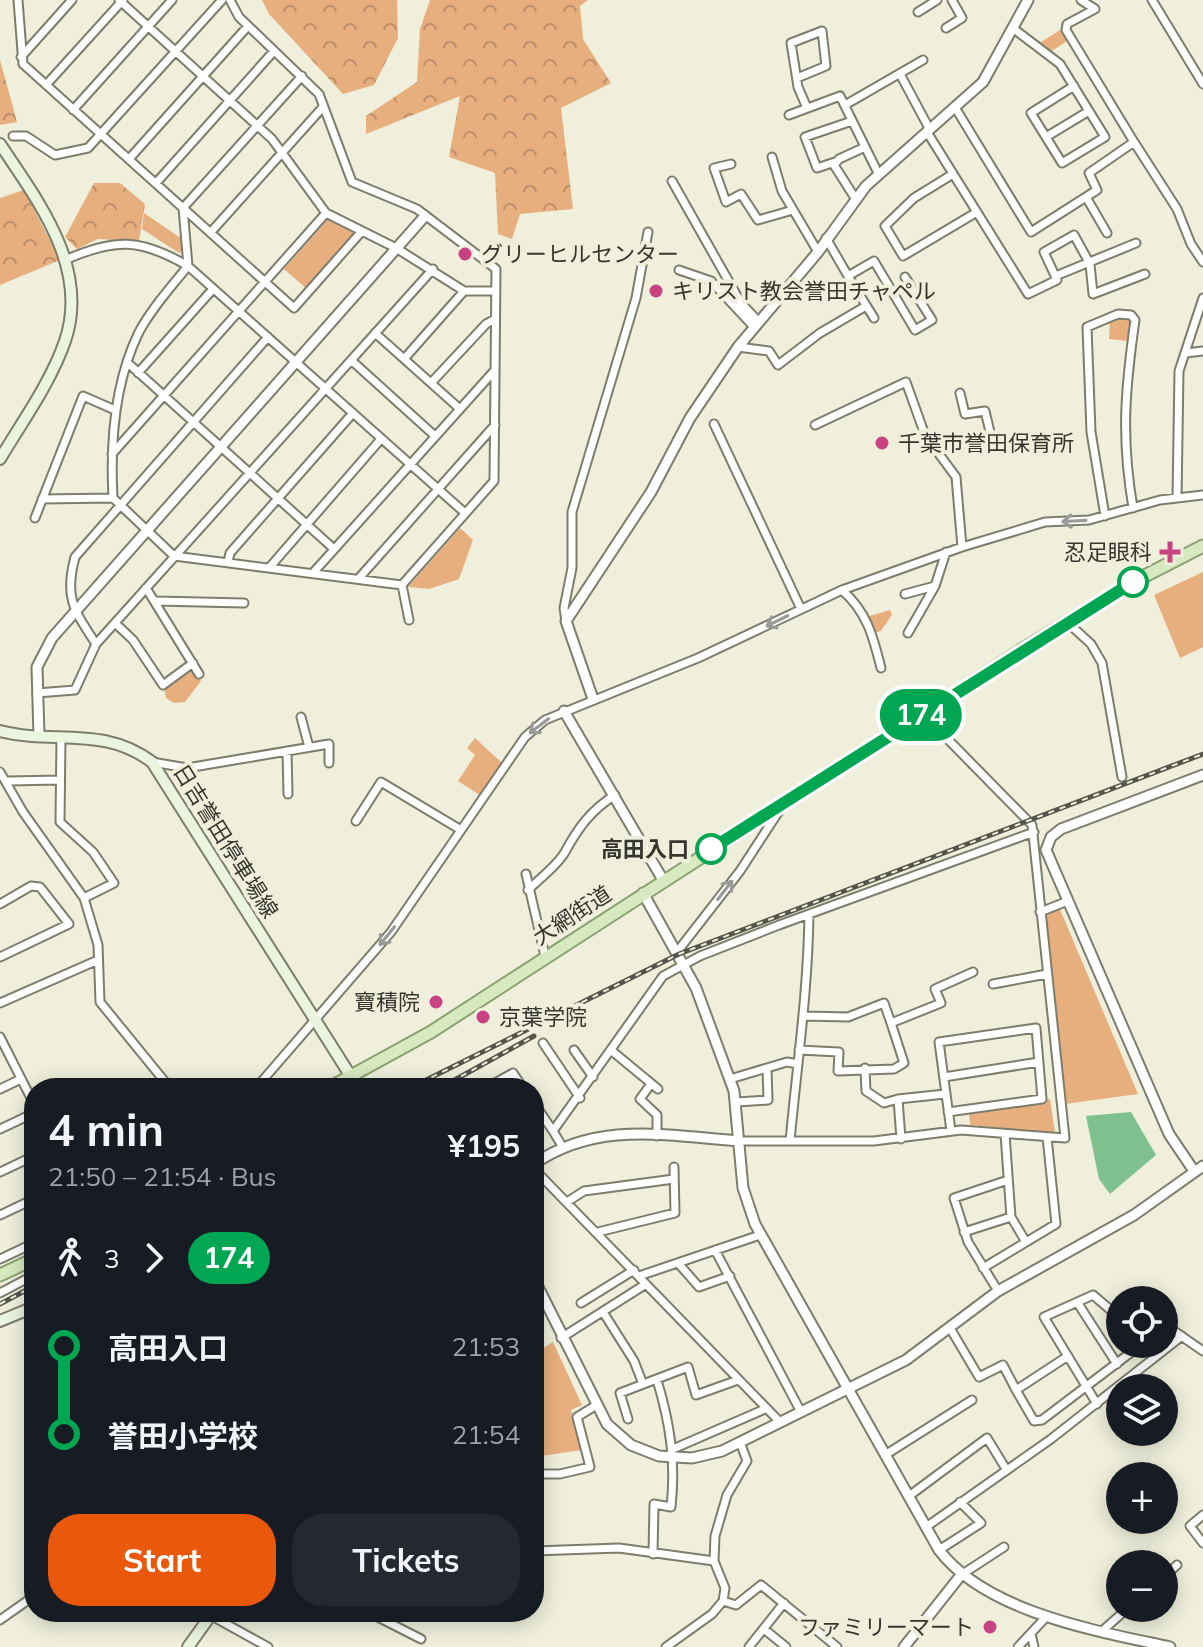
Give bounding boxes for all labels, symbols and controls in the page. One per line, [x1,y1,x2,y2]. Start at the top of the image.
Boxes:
place label: グリーヒルセンター [481,240,679,268]
marker: グリーヒルセンター [456,245,474,263]
place label: キリスト教会誉田チャペル [672,277,936,305]
marker: キリスト教会誉田チャペル [647,282,665,300]
place label: 千葉市誉田保育所 [898,429,1074,457]
marker: 千葉市誉田保育所 [873,434,891,452]
one-way arrow [1061,513,1088,528]
place label: 忍足眼科 [1064,538,1152,566]
marker: 忍足眼科 [1159,541,1181,563]
unlabelled marker [1118,567,1148,597]
one-way arrow [765,614,789,629]
line badge: 174 [875,689,967,741]
text: 174 [896,697,946,732]
one-way arrow [529,717,550,734]
street label: 日吉誉田停車場線 [167,759,285,923]
marker: 高田入口 [696,834,726,864]
place label: 高田入口 [601,835,689,863]
street label: 大網街道 [527,879,617,951]
one-way arrow [716,880,733,901]
one-way arrow [378,925,396,946]
place label: 寶積院 [354,988,420,1016]
marker: 寶積院 [427,993,445,1011]
place label: 京葉学院 [499,1003,587,1031]
marker: 京葉学院 [474,1008,492,1026]
text: 4 min [48,1102,164,1157]
text: ¥195 [448,1127,520,1165]
text: 21:50 – 21:54 · Bus [48,1160,277,1193]
icon: walk [48,1236,92,1280]
icon: forward [132,1236,176,1280]
text: 174 [204,1240,254,1275]
text: 3 [104,1242,120,1275]
map controls [1106,1286,1178,1622]
button: locate [1106,1286,1178,1358]
text: 高田入口 [108,1329,228,1367]
text: 21:53 [452,1330,520,1363]
button: layers [1106,1374,1178,1446]
text: 誉田小学校 [108,1417,258,1455]
text: 21:54 [452,1418,520,1451]
button: + [1106,1462,1178,1534]
button: Start [48,1514,276,1606]
button: Tickets [292,1514,520,1606]
button: − [1106,1550,1178,1622]
place label: ファミリーマート [798,1613,974,1641]
marker: ファミリーマート [981,1618,999,1636]

